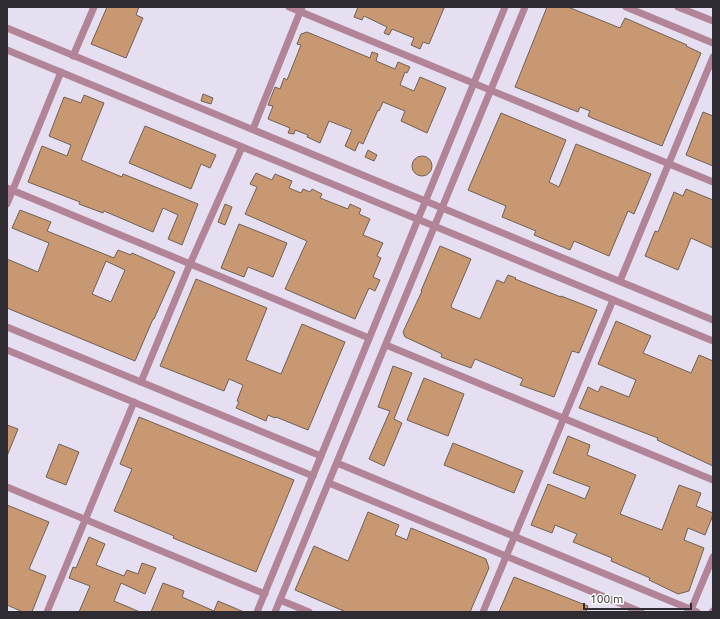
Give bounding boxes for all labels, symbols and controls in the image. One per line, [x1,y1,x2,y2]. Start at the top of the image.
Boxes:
scale bar [584,585,691,611]
text: 100 m [590,592,623,605]

